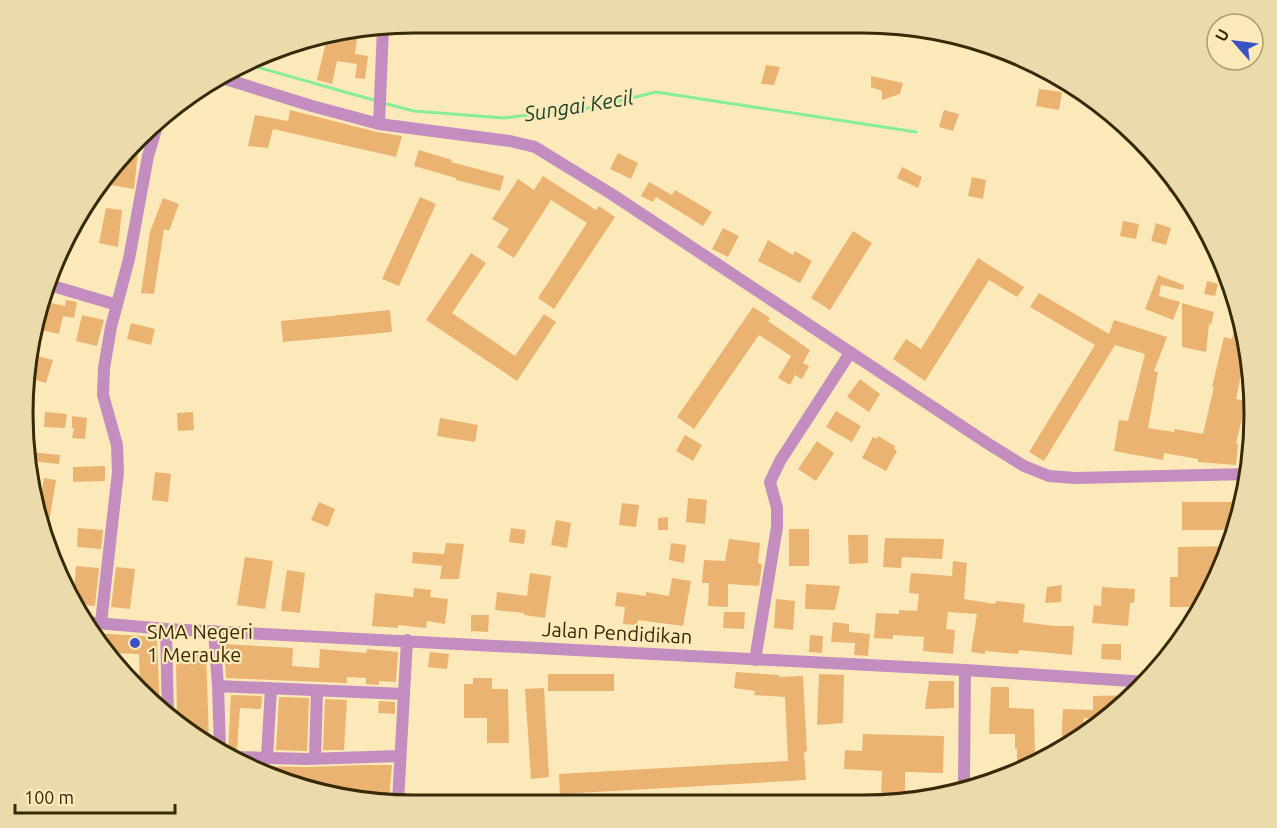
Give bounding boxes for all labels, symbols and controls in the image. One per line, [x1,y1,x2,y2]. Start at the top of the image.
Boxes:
north arrow [1205,12,1265,72]
text: U [1211,26,1232,44]
water label: Sungai Kecil [521,85,635,126]
street label: Jalan Pendidikan [541,617,693,648]
place label: SMA Negeri 1 Merauke [147,620,253,666]
marker: SMA Negeri 1 Merauke [128,636,142,650]
scale bar [15,777,176,815]
text: 100 m [24,787,74,807]

